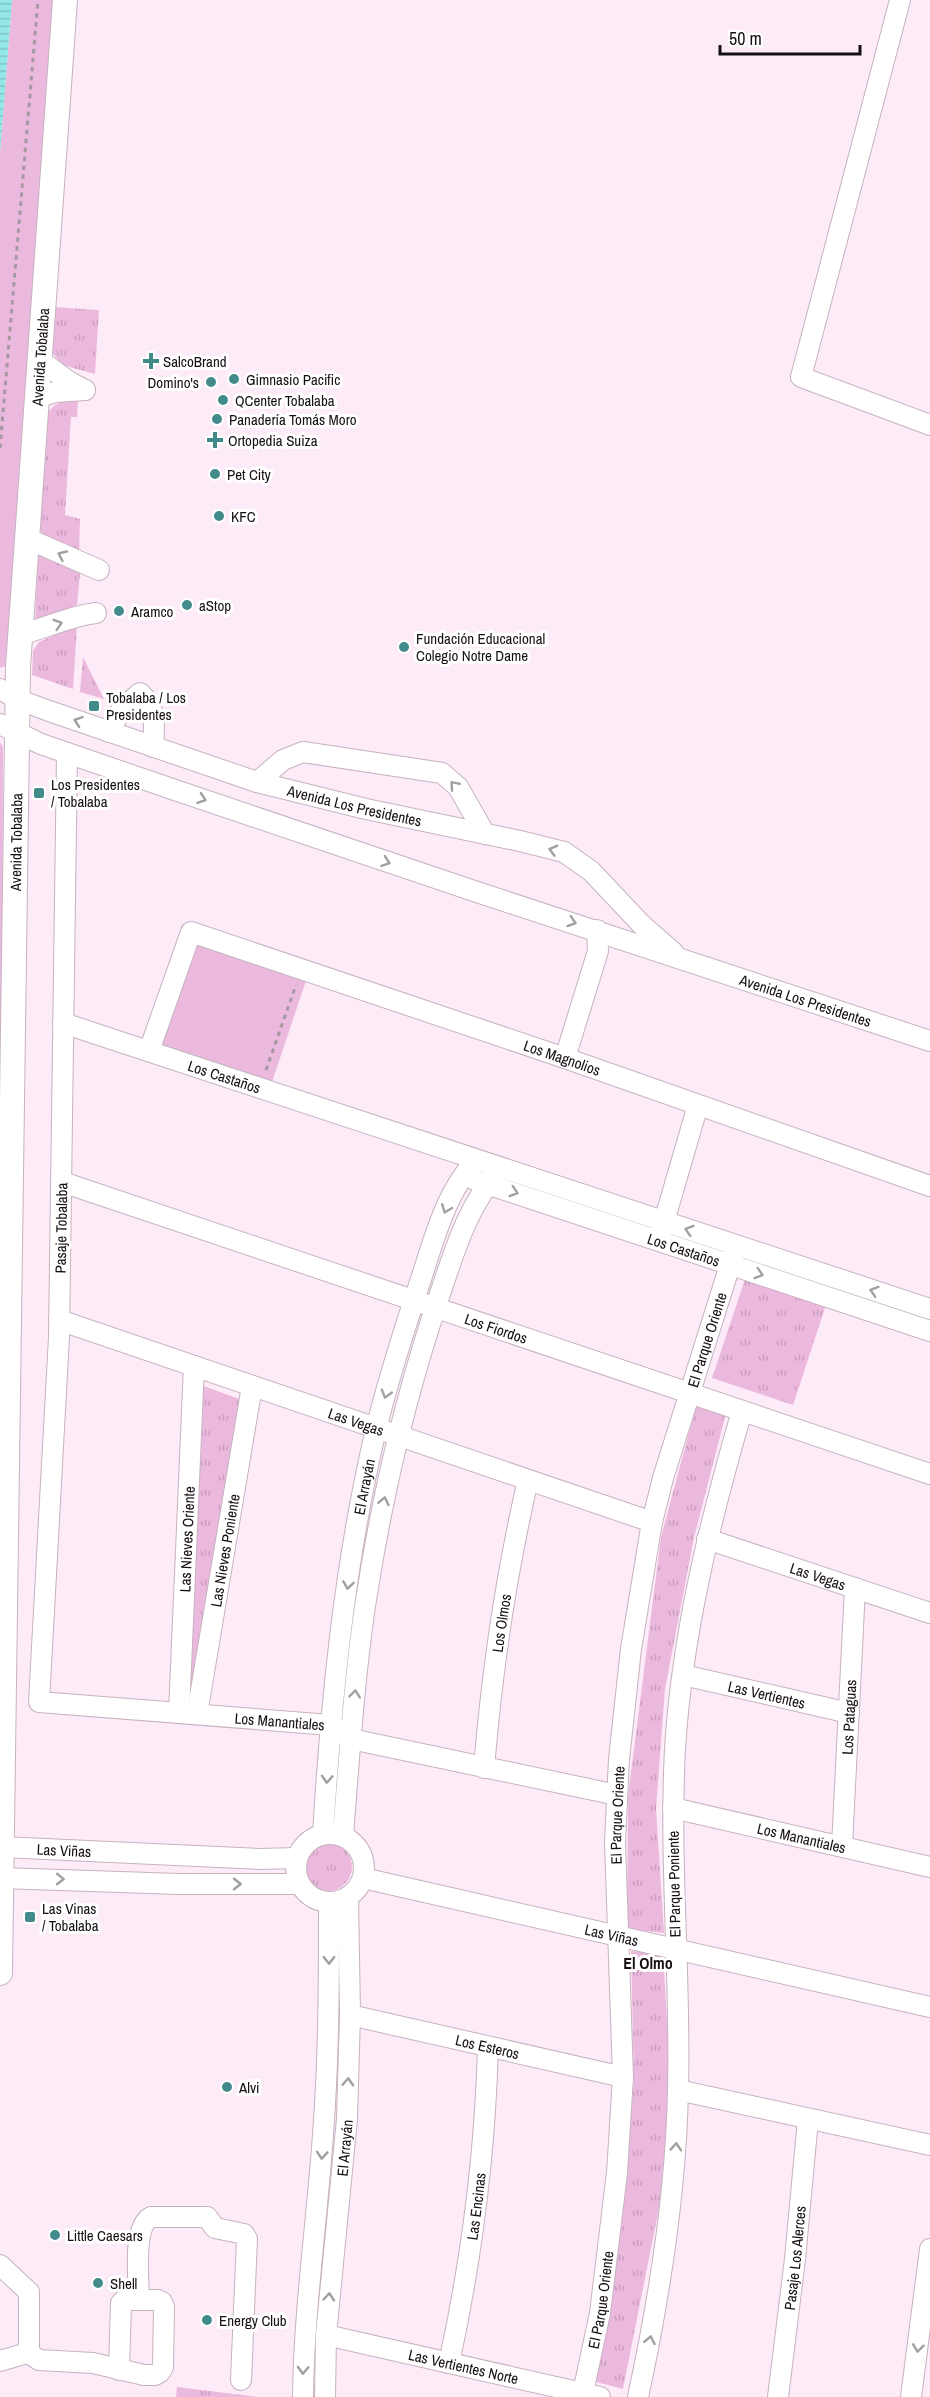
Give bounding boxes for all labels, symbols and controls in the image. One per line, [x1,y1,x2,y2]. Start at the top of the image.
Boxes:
scale bar [720,18,860,56]
text: 50 m [729,26,762,51]
street label: Avenida Tobalaba [26,307,54,408]
place label: SalcoBrand [163,351,227,372]
marker: SalcoBrand [144,354,158,368]
place label: Gimnasio Pacific [246,369,340,390]
place label: Domino's [147,372,199,393]
marker: Gimnasio Pacific [227,372,241,386]
marker: Domino's [204,375,218,389]
place label: QCenter Tobalaba [235,390,335,411]
marker: QCenter Tobalaba [216,393,230,407]
place label: Panadería Tomás Moro [229,409,357,430]
marker: Panadería Tomás Moro [210,412,224,426]
place label: Ortopedia Suiza [228,430,318,451]
marker: Ortopedia Suiza [206,431,224,449]
place label: Pet City [227,464,272,485]
marker: Pet City [208,467,222,481]
place label: KFC [231,506,256,527]
marker: KFC [212,509,226,523]
one-way arrow [57,550,68,562]
place label: aStop [199,595,231,616]
marker: aStop [180,598,194,612]
place label: Aramco [130,601,174,622]
marker: Aramco [112,604,126,618]
one-way arrow [52,619,63,631]
place label: Fundación Educacional Colegio Notre Dame [416,628,545,666]
marker: Fundación Educacional Colegio Notre Dame [397,640,411,654]
place label: Tobalaba / Los Presidentes [106,687,186,725]
marker: Tobalaba / Los Presidentes [87,699,101,713]
one-way arrow [73,716,84,729]
place label: Los Presidentes / Tobalaba [51,774,140,812]
street label: Avenida Los Presidentes [284,779,424,831]
one-way arrow [450,781,461,791]
marker: Los Presidentes / Tobalaba [32,786,46,800]
one-way arrow [196,792,207,804]
street label: Avenida Tobalaba [4,793,27,892]
one-way arrow [548,844,558,857]
one-way arrow [380,854,391,867]
one-way arrow [566,915,577,927]
street label: Avenida Los Presidentes [736,968,874,1032]
street label: Los Magnolios [521,1034,604,1080]
street label: Los Castaños [185,1054,263,1098]
street label: Pasaje Tobalaba [50,1182,72,1274]
one-way arrow [508,1185,519,1197]
one-way arrow [440,1203,453,1214]
one-way arrow [684,1225,695,1237]
street label: Los Castaños [645,1227,723,1271]
one-way arrow [753,1266,764,1279]
one-way arrow [869,1286,880,1298]
street label: El Parque Oriente [682,1289,731,1390]
street label: Los Fiordos [462,1308,530,1348]
one-way arrow [381,1388,393,1399]
street label: Las Vegas [326,1402,387,1440]
street label: El Arrayán [348,1457,380,1516]
street label: Las Nieves Oriente [174,1486,199,1593]
street label: Las Nieves Poniente [205,1492,244,1608]
one-way arrow [377,1496,390,1506]
street label: Las Vegas [787,1557,849,1595]
one-way arrow [342,1581,354,1590]
street label: Los Olmos [486,1592,516,1653]
street label: Las Vertientes [726,1675,808,1713]
street label: Los Pataguas [836,1679,861,1755]
one-way arrow [348,1689,361,1698]
street label: Los Manantiales [234,1707,325,1735]
street label: El Parque Oriente [605,1765,629,1865]
one-way arrow [320,1775,333,1784]
street label: Los Manantiales [755,1817,848,1858]
street label: El Parque Poniente [663,1830,685,1938]
street label: Las Viñas [36,1838,92,1862]
one-way arrow [55,1873,64,1886]
one-way arrow [233,1878,242,1890]
place label: Las Vinas / Tobalaba [42,1898,99,1936]
marker: Las Vinas / Tobalaba [23,1910,37,1924]
street label: Las Viñas [583,1918,641,1951]
district label: El Olmo [623,1952,673,1974]
one-way arrow [323,1956,335,1965]
street label: Los Esteros [453,2029,522,2064]
place label: Alvi [238,2077,260,2098]
one-way arrow [342,2077,355,2086]
marker: Alvi [220,2080,234,2094]
street label: El Arrayán [331,2119,357,2177]
one-way arrow [669,2142,682,2151]
one-way arrow [315,2151,328,2160]
street label: Las Encinas [461,2172,490,2241]
street label: Pasaje Los Alerces [778,2205,810,2311]
place label: Little Caesars [67,2225,143,2246]
marker: Little Caesars [48,2228,62,2242]
street label: El Parque Oriente [582,2250,618,2351]
place label: Shell [110,2273,137,2294]
marker: Shell [91,2276,105,2290]
one-way arrow [322,2292,335,2301]
place label: Energy Club [219,2310,287,2331]
marker: Energy Club [200,2313,214,2327]
one-way arrow [643,2335,656,2345]
street label: Las Vertientes Norte [406,2343,521,2389]
one-way arrow [912,2344,924,2353]
one-way arrow [297,2366,310,2375]

